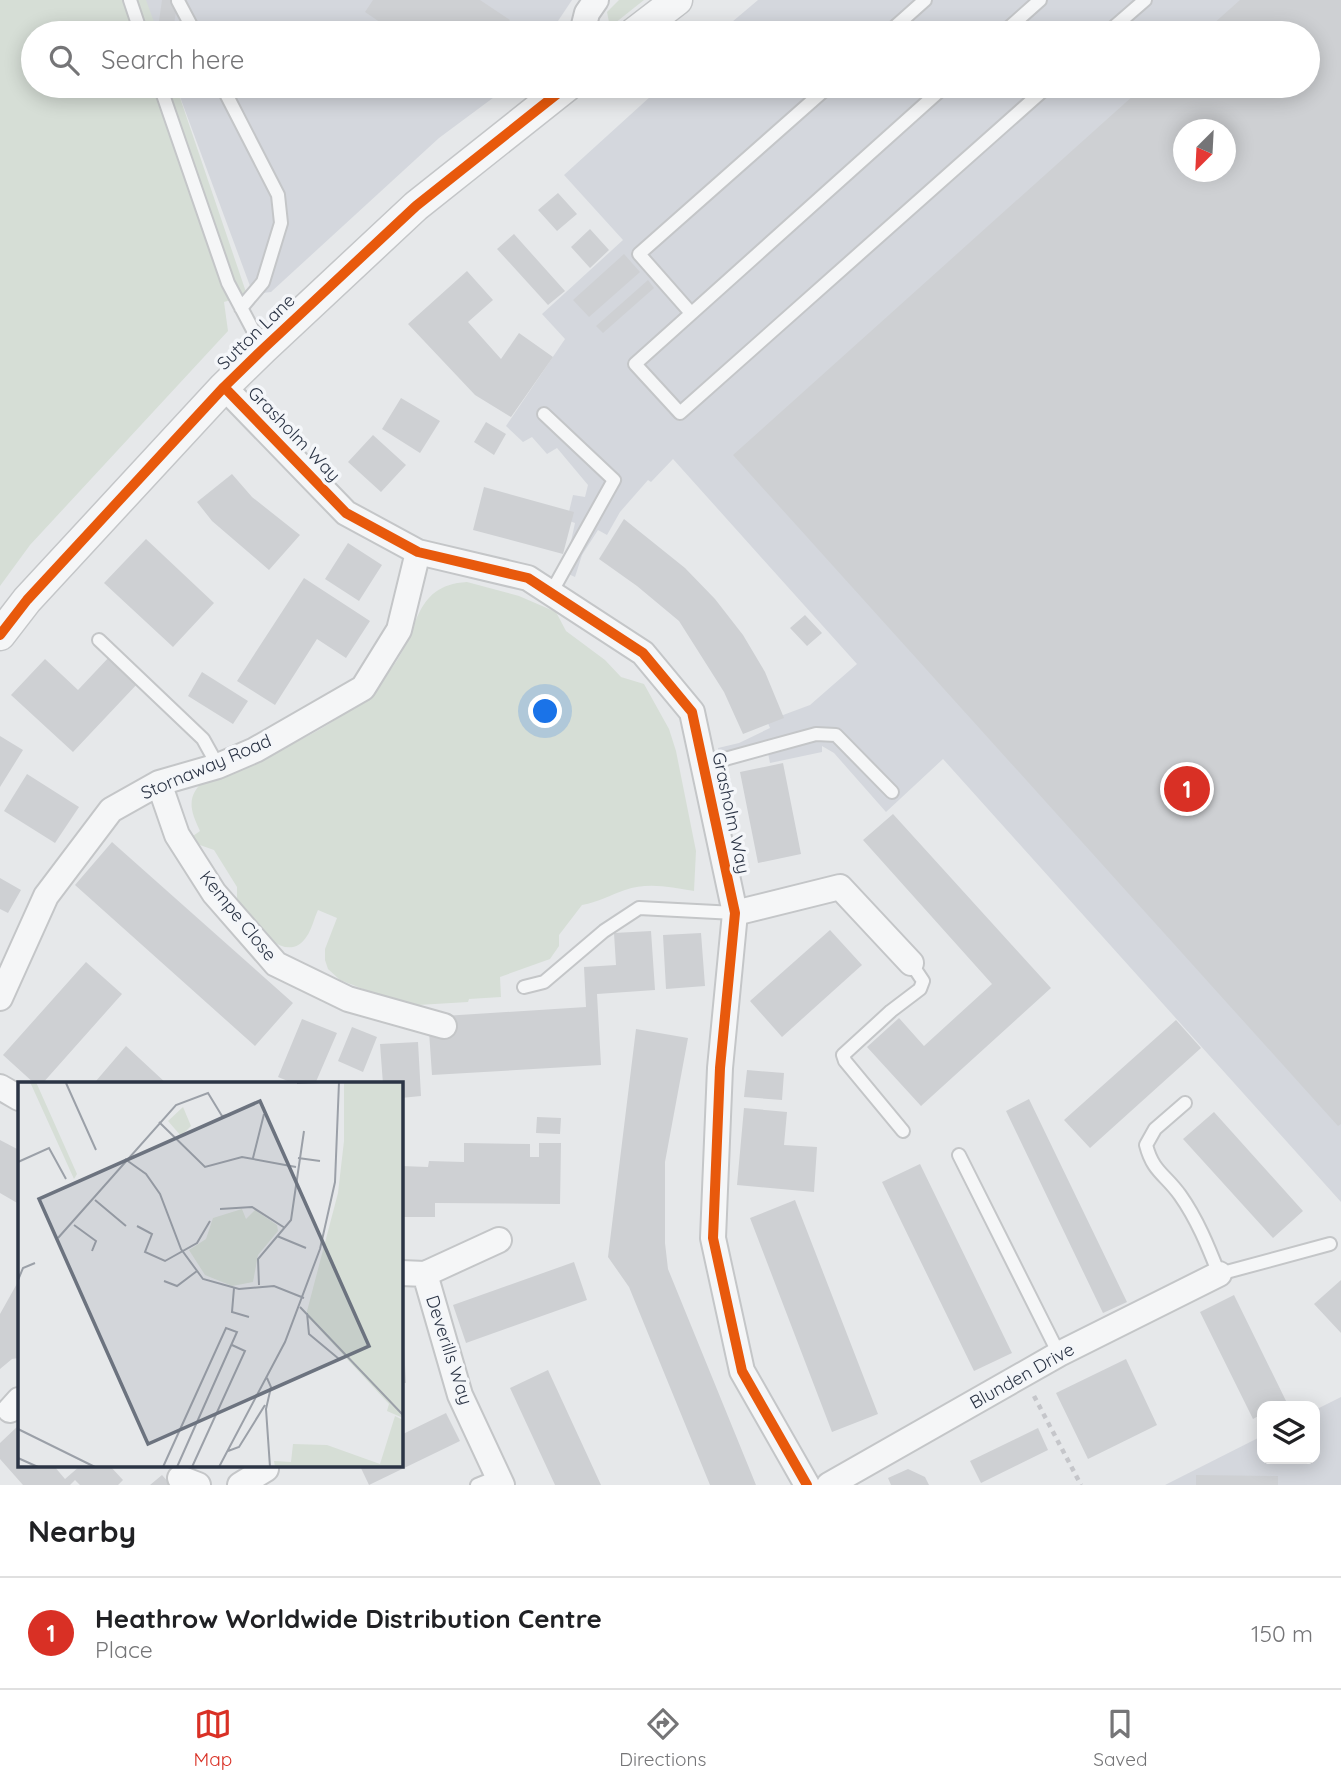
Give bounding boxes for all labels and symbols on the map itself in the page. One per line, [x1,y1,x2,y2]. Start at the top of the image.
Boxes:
north arrow [1173,119,1236,182]
street label: Sutton Lane [212,289,300,375]
street label: Grasholm Way [243,381,346,486]
your location [528,694,562,728]
street label: Stornaway Road [137,729,274,804]
street label: Grasholm Way [707,750,756,876]
pin: 1 [1164,763,1210,815]
street label: Kempe Close [195,866,282,965]
inset map [18,1082,402,1468]
street label: Deverills Way [421,1292,478,1407]
street label: Blunden Drive [965,1337,1078,1414]

